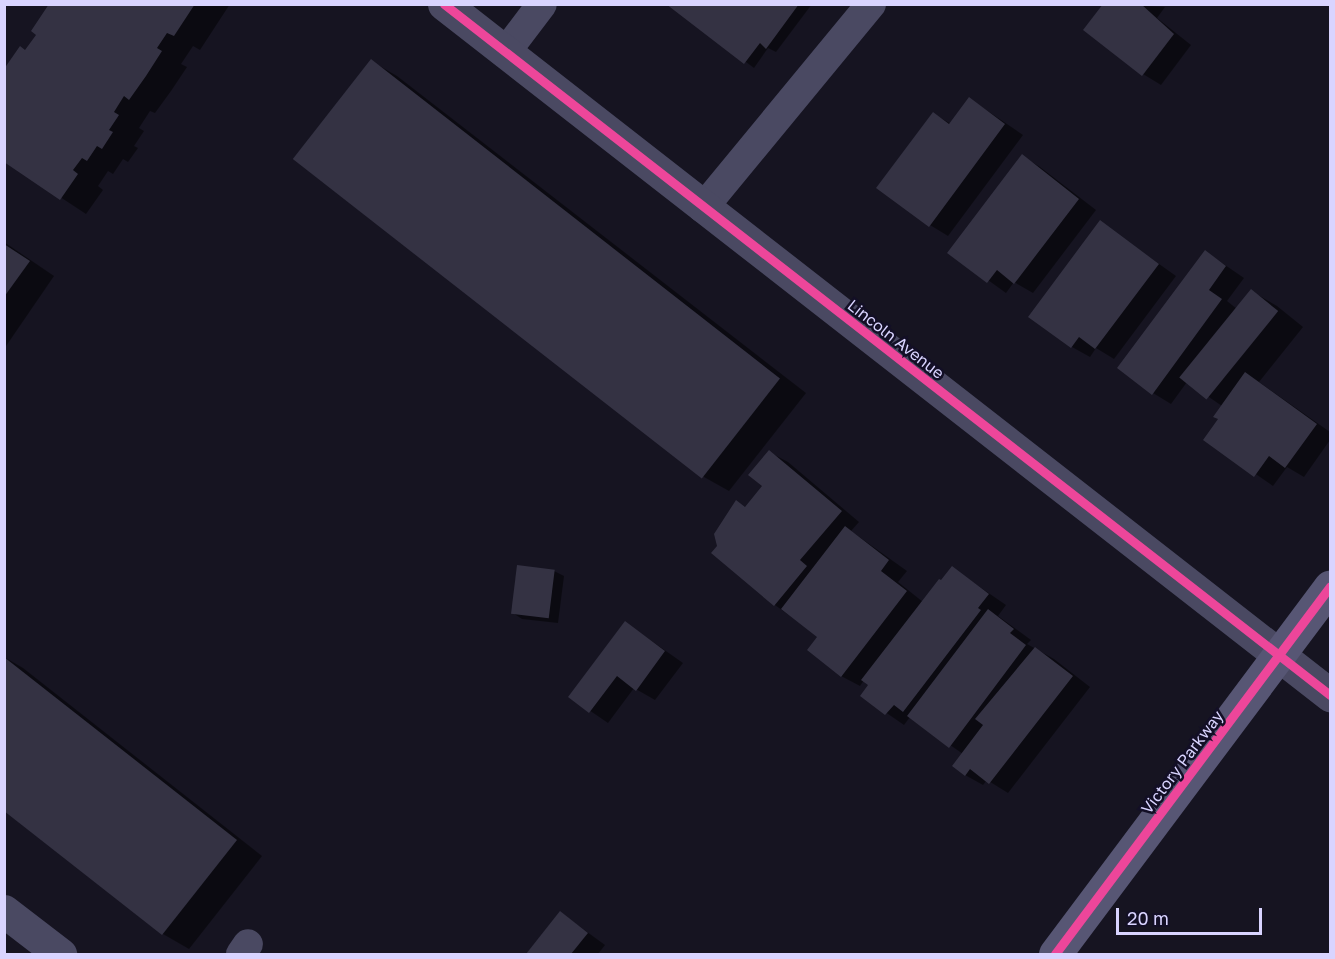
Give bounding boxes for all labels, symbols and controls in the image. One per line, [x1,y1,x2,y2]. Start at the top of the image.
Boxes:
street label: Lincoln Avenue [844,295,948,383]
street label: Victory Parkway [1137,706,1227,818]
scale bar [1119,896,1264,934]
text: 20 m [1127,907,1169,929]

